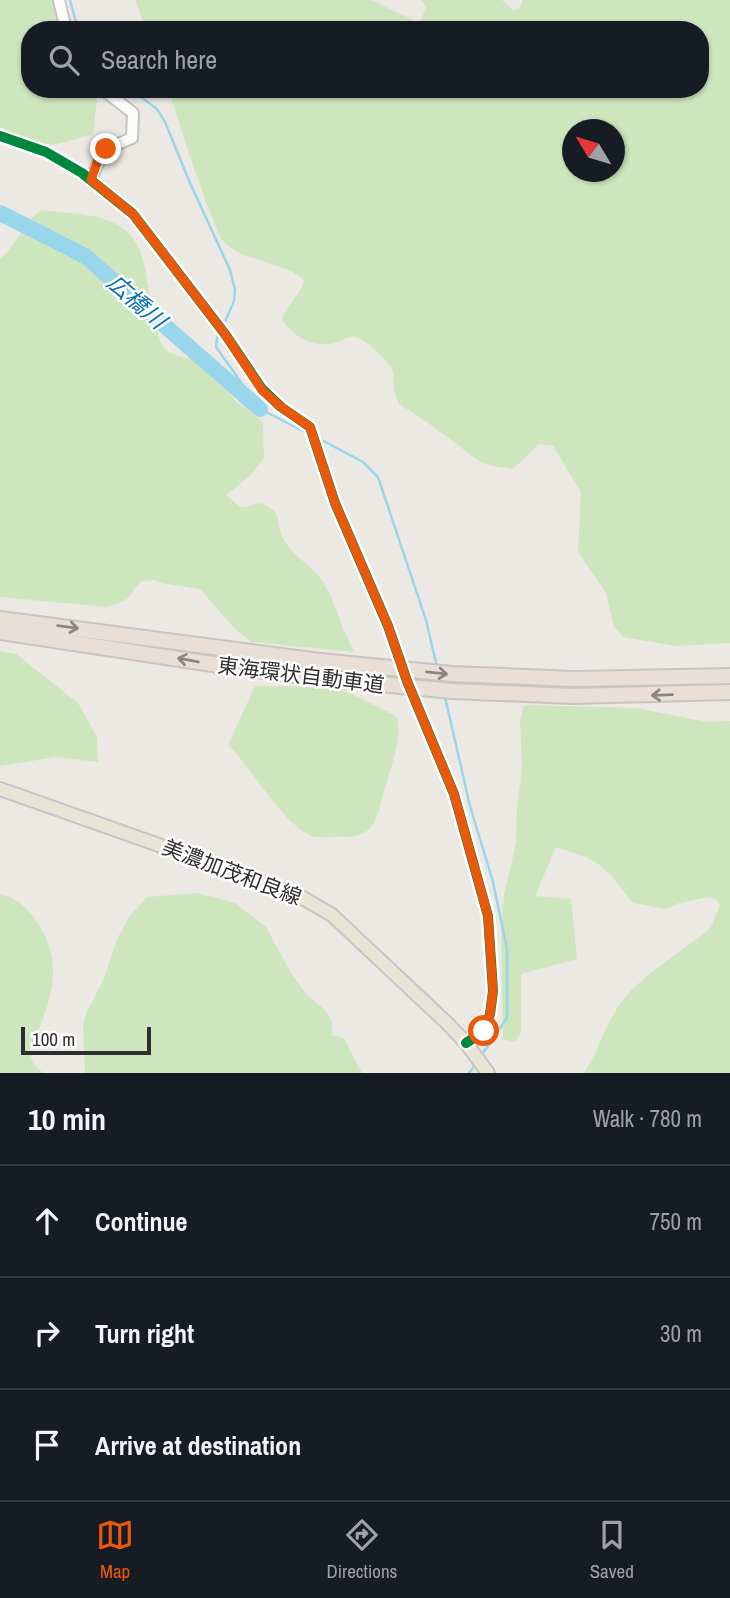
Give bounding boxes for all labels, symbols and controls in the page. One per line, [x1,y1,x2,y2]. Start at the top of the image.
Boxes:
search box [21,21,709,98]
icon: search [45,41,83,79]
text: Search here [101,42,217,77]
north arrow [562,119,625,182]
route end [90,133,121,164]
water label: 広橋川 [101,267,175,337]
one-way arrow [56,621,79,634]
street label: 東海環状自動車道 [216,650,386,700]
one-way arrow [177,653,200,666]
one-way arrow [425,667,448,680]
one-way arrow [651,688,674,701]
street label: 美濃加茂和良線 [158,832,306,912]
route start [468,1015,499,1046]
scale bar [21,1024,150,1056]
text: 100 m [32,1026,75,1052]
text: 10 min [28,1099,106,1139]
text: Walk · 780 m [593,1103,702,1134]
icon: ahead [28,1202,66,1240]
text: Continue [95,1204,187,1239]
text: 750 m [650,1206,702,1237]
icon: right [28,1314,66,1352]
text: Turn right [95,1316,194,1351]
text: 30 m [660,1318,702,1349]
icon: arrive [28,1426,66,1464]
text: Arrive at destination [95,1428,301,1463]
tab: Map [96,1516,134,1584]
tab: Directions [326,1516,397,1584]
tab: Saved [590,1516,634,1584]

